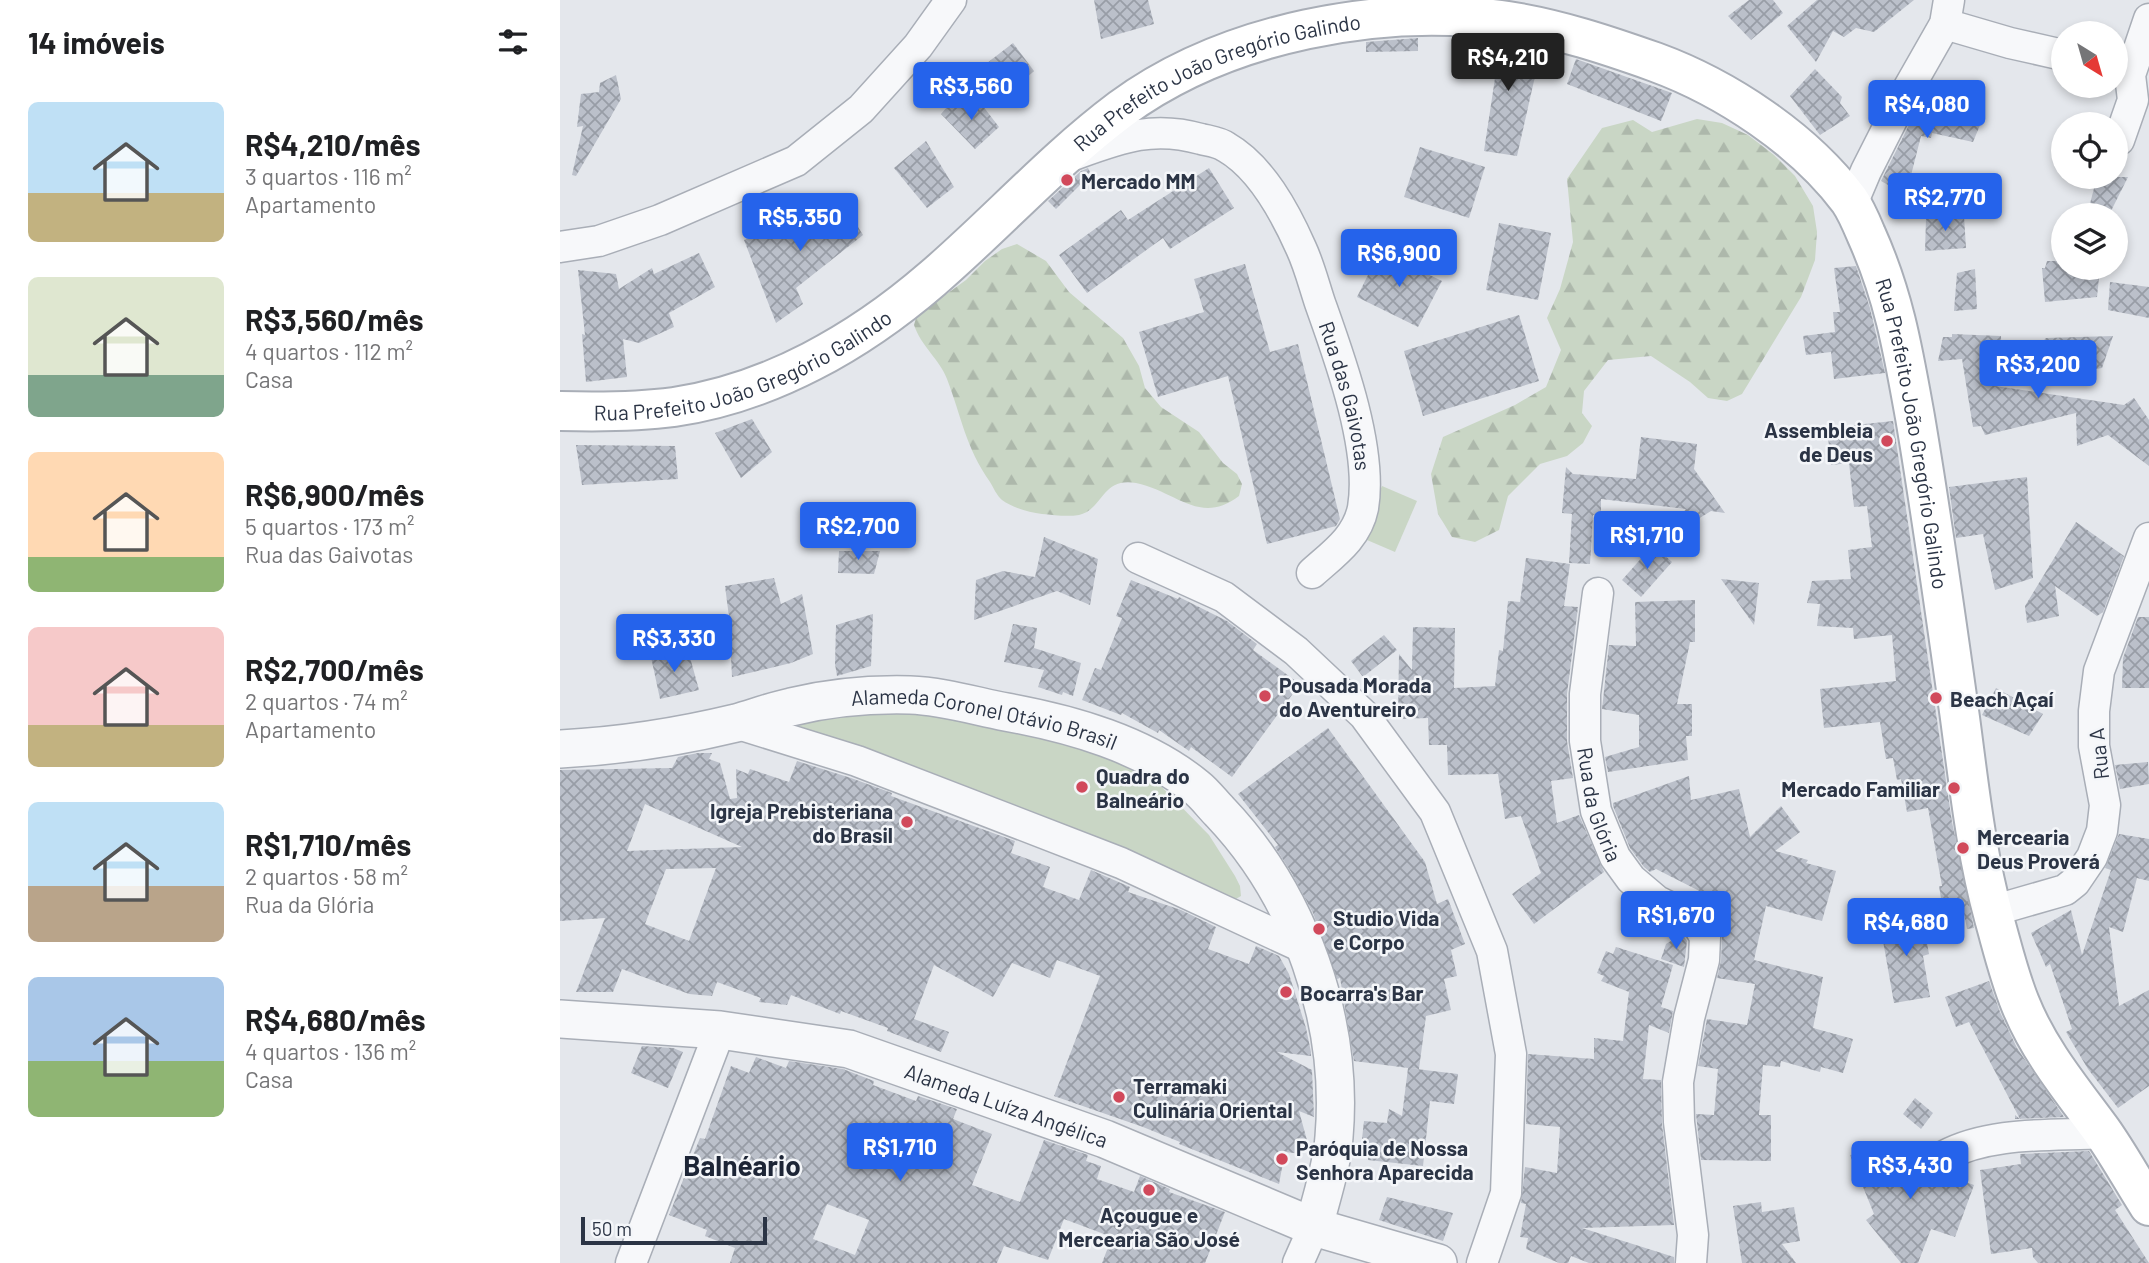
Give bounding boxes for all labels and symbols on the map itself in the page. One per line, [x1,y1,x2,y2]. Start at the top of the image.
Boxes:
street label: Rua Prefeito João Gregório Galindo [1067,8,1362,155]
north arrow [2051,21,2128,98]
pin: R$4,210 [1443,34,1573,93]
pin: R$3,560 [906,62,1036,122]
pin: R$4,080 [1862,80,1992,140]
place label: Mercado MM [1081,168,1195,193]
marker: Mercado MM [1059,172,1075,188]
pin: R$2,770 [1880,174,2010,233]
pin: R$5,350 [735,194,865,253]
pin: R$6,900 [1334,230,1464,289]
street label: Rua Prefeito João Gregório Galindo [1872,274,1954,591]
street label: Rua Prefeito João Gregório Galindo [594,304,896,424]
street label: Rua das Gaivotas [1315,318,1377,472]
pin: R$3,200 [1973,340,2103,400]
place label: Assembleia de Deus [1764,417,1873,466]
marker: Assembleia de Deus [1879,433,1895,449]
pin: R$2,700 [793,503,923,562]
pin: R$1,710 [1582,512,1712,571]
pin: R$3,330 [609,614,739,674]
place label: Pousada Morada do Aventureiro [1279,672,1432,721]
street label: Alameda Coronel Otávio Brasil [850,682,1121,754]
place label: Beach Açaí [1950,686,2054,711]
marker: Pousada Morada do Aventureiro [1257,688,1273,704]
marker: Beach Açaí [1928,690,1944,706]
street label: Rua A [2083,727,2113,781]
street label: Rua da Glória [1574,745,1628,865]
place label: Quadra do Balneário [1096,763,1190,812]
place label: Mercado Familiar [1781,776,1940,801]
marker: Quadra do Balneário [1074,779,1090,795]
marker: Mercado Familiar [1946,780,1962,796]
place label: Igreja Prebisteriana do Brasil [710,798,893,847]
marker: Igreja Prebisteriana do Brasil [899,814,915,830]
place label: Mercearia Deus Proverá [1977,824,2100,873]
marker: Mercearia Deus Proverá [1955,840,1971,856]
pin: R$1,670 [1611,892,1741,951]
pin: R$4,680 [1841,898,1971,958]
place label: Studio Vida e Corpo [1333,905,1439,954]
marker: Studio Vida e Corpo [1311,921,1327,937]
place label: Bocarra's Bar [1300,980,1424,1005]
marker: Bocarra's Bar [1278,984,1294,1000]
street label: Alameda Luíza Angélica [902,1057,1112,1152]
place label: Terramaki Culinária Oriental [1133,1073,1293,1122]
marker: Terramaki Culinária Oriental [1111,1089,1127,1105]
pin: R$1,710 [835,1124,965,1183]
place label: Paróquia de Nossa Senhora Aparecida [1296,1135,1474,1184]
pin: R$3,430 [1845,1142,1975,1201]
district label: Balnéario [683,1148,801,1182]
marker: Paróquia de Nossa Senhora Aparecida [1274,1151,1290,1167]
marker: Açougue e Mercearia São José [1141,1182,1157,1198]
place label: Açougue e Mercearia São José [1058,1202,1240,1251]
scale bar [581,1214,766,1246]

